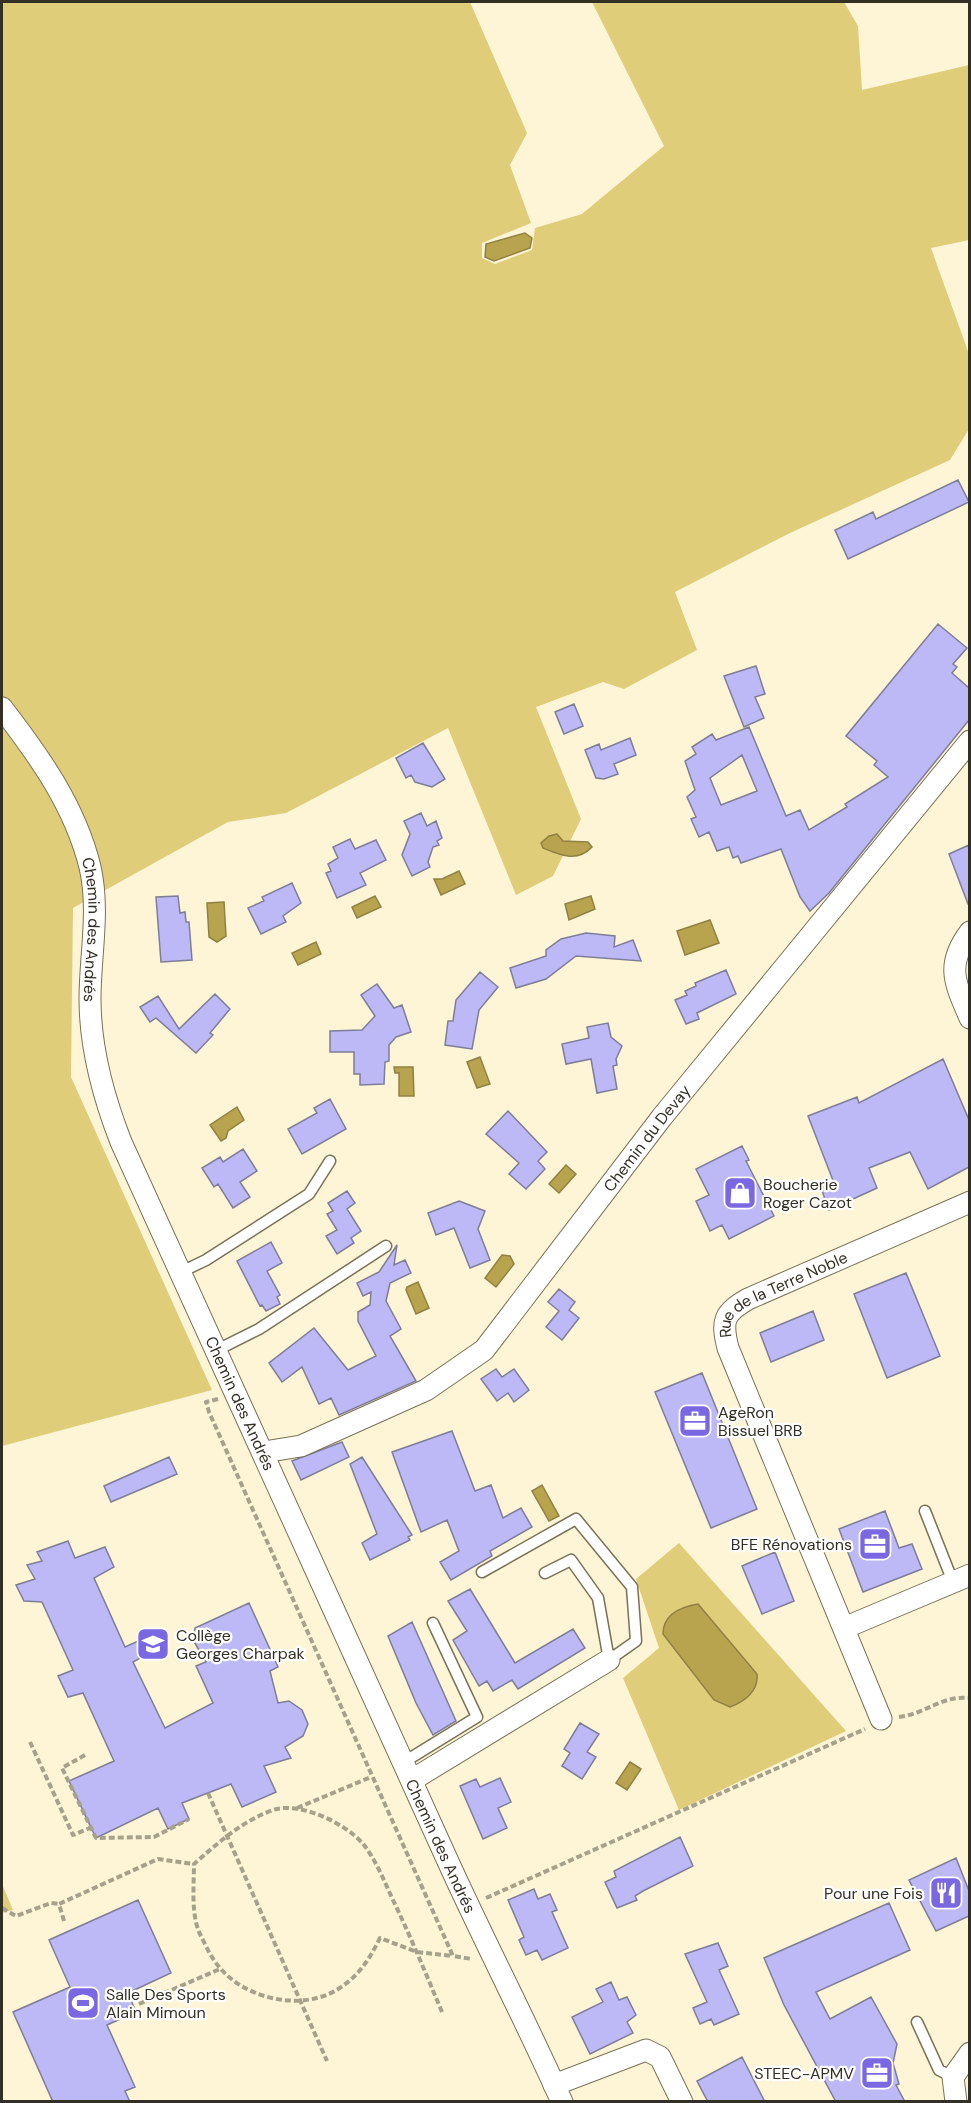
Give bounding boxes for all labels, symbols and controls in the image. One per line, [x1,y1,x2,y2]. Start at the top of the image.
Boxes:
street label: Chemin des Andrés [77,855,104,1002]
street label: Chemin du Devay [599,1080,695,1196]
place label: Boucherie Roger Cazot [763,1174,852,1213]
shop icon: Boucherie Roger Cazot [722,1175,758,1211]
street label: Rue de la Terre Noble [714,1247,851,1339]
street label: Chemin des Andrés [200,1333,280,1474]
place label: AgeRon Bissuel BRB [718,1402,802,1441]
office icon: AgeRon Bissuel BRB [677,1403,713,1439]
office icon: BFE Rénovations [857,1526,893,1562]
place label: BFE Rénovations [731,1534,852,1555]
place label: Collège Georges Charpak [176,1625,305,1664]
school or university icon: Collège Georges Charpak [135,1626,171,1662]
street label: Chemin des Andrés [401,1776,481,1917]
restaurant icon: Pour une Fois [928,1875,964,1911]
place label: Pour une Fois [824,1883,923,1904]
place label: Salle Des Sports Alain Mimoun [106,1984,226,2023]
sports icon: Salle Des Sports Alain Mimoun [65,1985,101,2021]
office icon: STEEC-APMV [859,2055,895,2091]
place label: STEEC-APMV [754,2063,854,2084]

